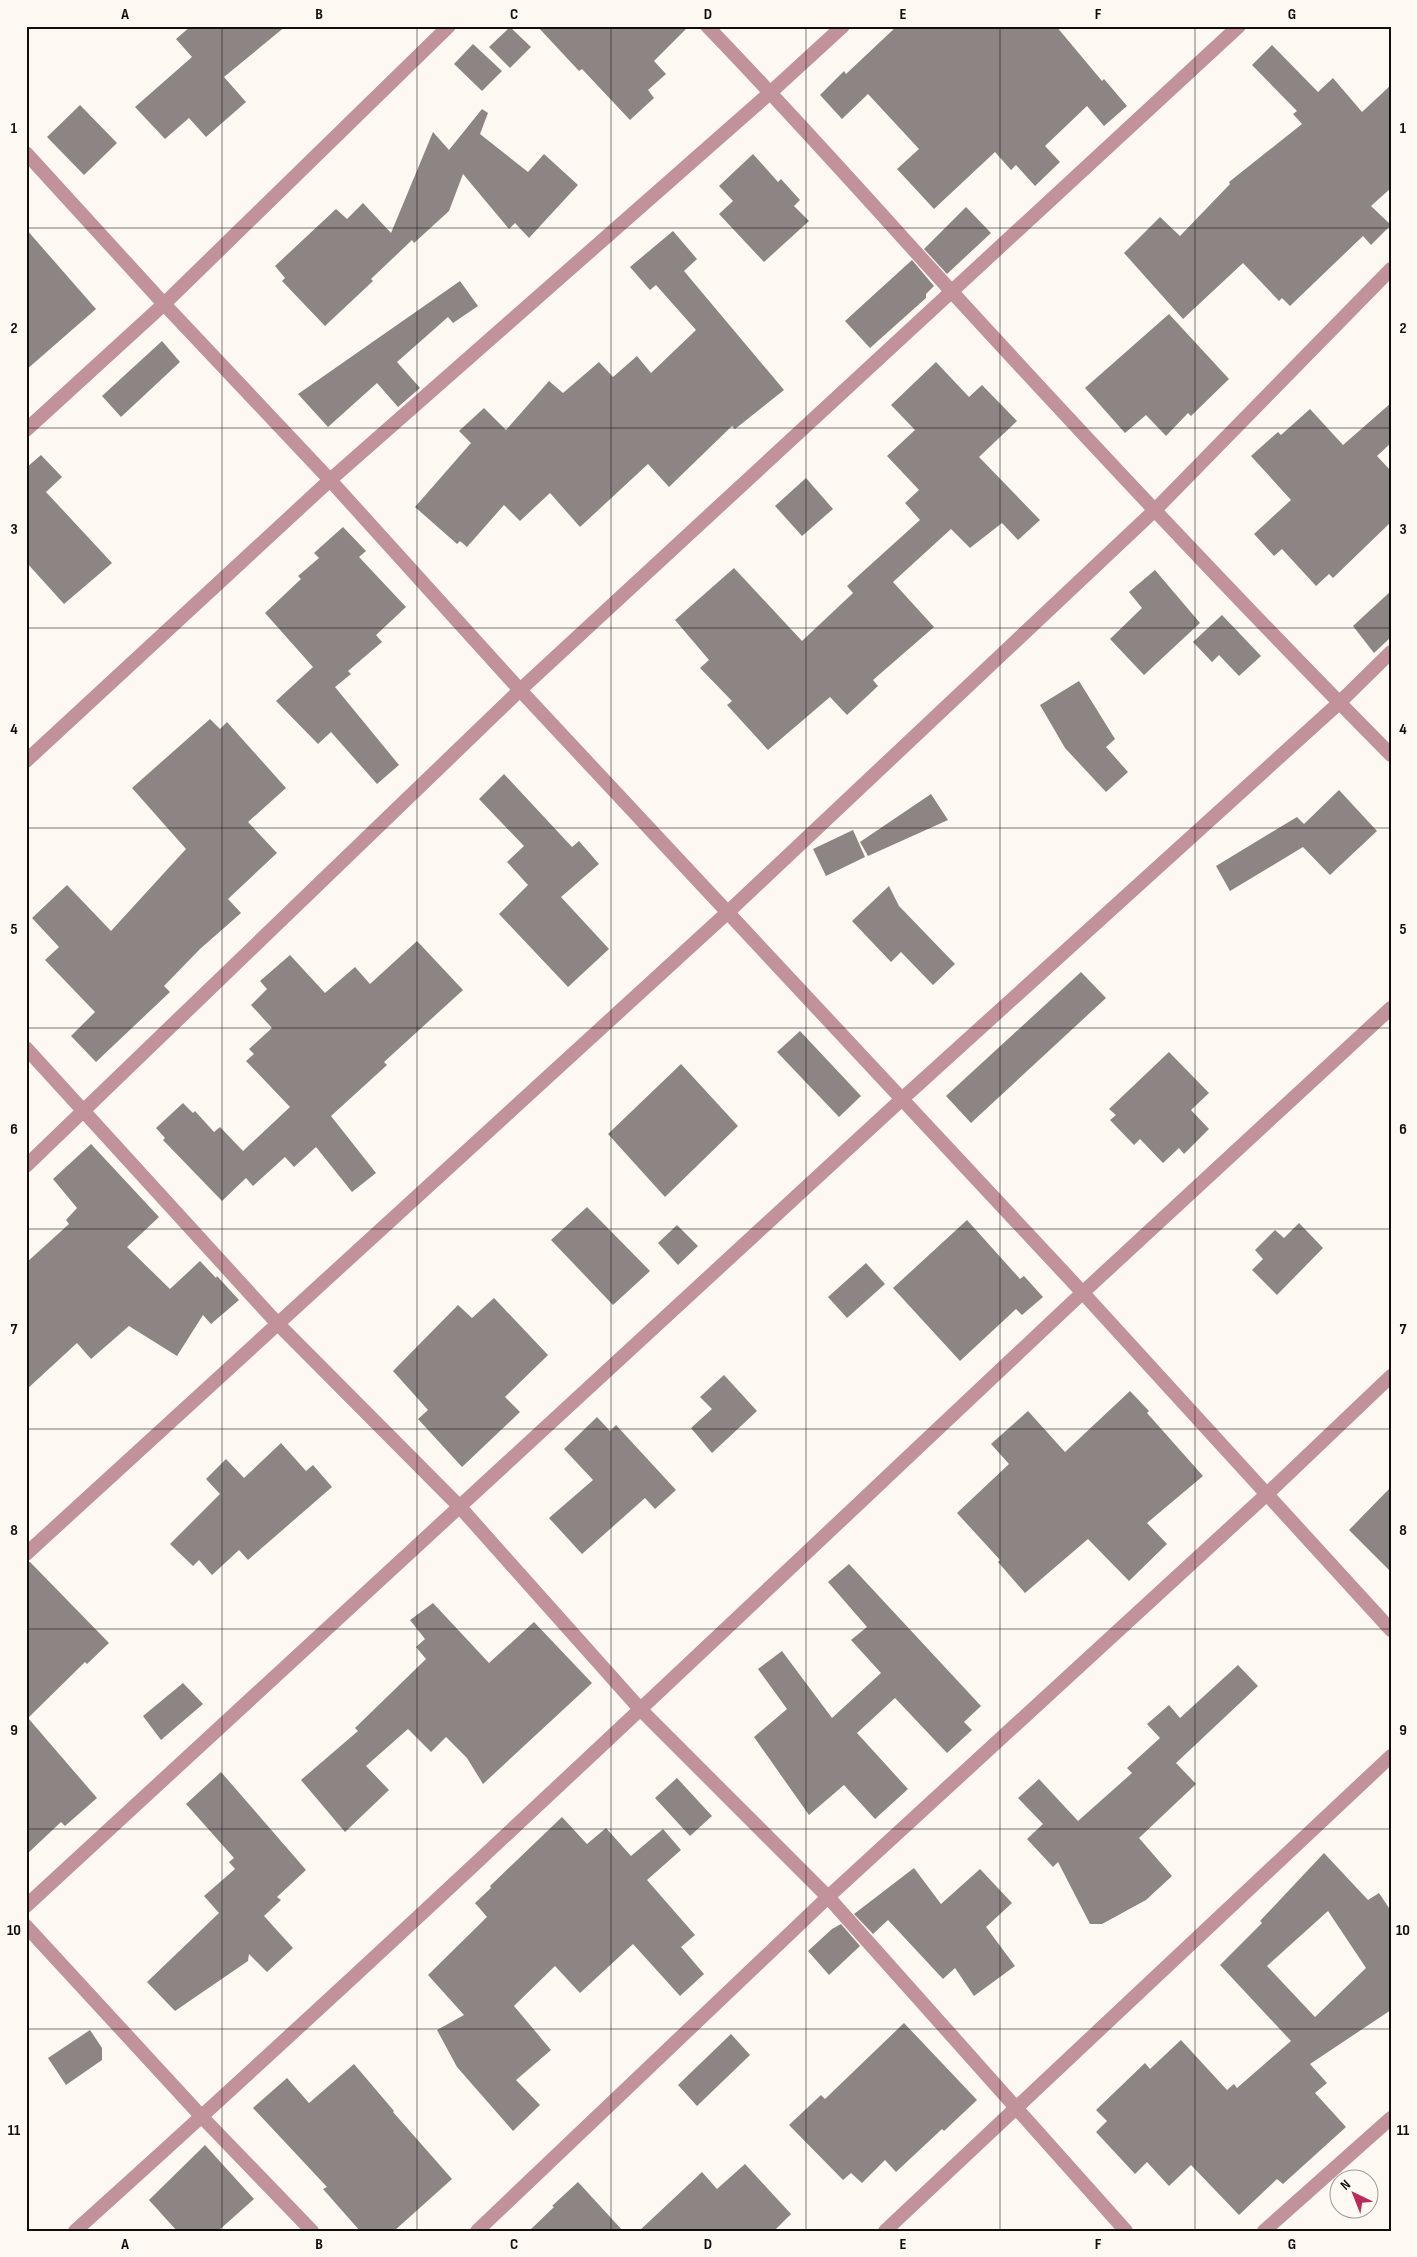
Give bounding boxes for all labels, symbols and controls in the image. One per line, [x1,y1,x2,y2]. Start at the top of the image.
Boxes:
text: A [120,5,129,24]
text: B [315,5,323,24]
text: C [510,5,518,24]
text: D [704,5,712,24]
text: E [900,5,907,24]
text: F [1095,5,1102,24]
text: G [1288,5,1296,24]
text: 1 [11,119,18,138]
text: 1 [1400,119,1407,138]
text: 2 [10,319,18,338]
text: 2 [1399,319,1407,338]
text: 3 [10,520,18,539]
text: 3 [1399,520,1407,539]
text: 4 [10,720,18,739]
text: 4 [1399,720,1407,739]
text: 5 [10,920,18,939]
text: 5 [1399,920,1407,939]
text: 6 [10,1120,18,1139]
text: 6 [1399,1120,1407,1139]
text: 7 [11,1320,18,1339]
text: 7 [1400,1320,1407,1339]
text: 8 [10,1521,18,1540]
text: 8 [1399,1521,1407,1540]
text: 9 [10,1721,18,1740]
text: 9 [1399,1721,1407,1740]
text: 10 [7,1921,21,1940]
text: 10 [1396,1921,1410,1940]
text: 11 [8,2121,21,2140]
text: 11 [1397,2121,1410,2140]
north arrow [1330,2170,1380,2220]
text: N [1337,2176,1354,2194]
text: A [120,2235,129,2254]
text: B [315,2235,323,2254]
text: C [510,2235,518,2254]
text: D [704,2235,712,2254]
text: E [900,2235,907,2254]
text: F [1095,2235,1102,2254]
text: G [1288,2235,1296,2254]

